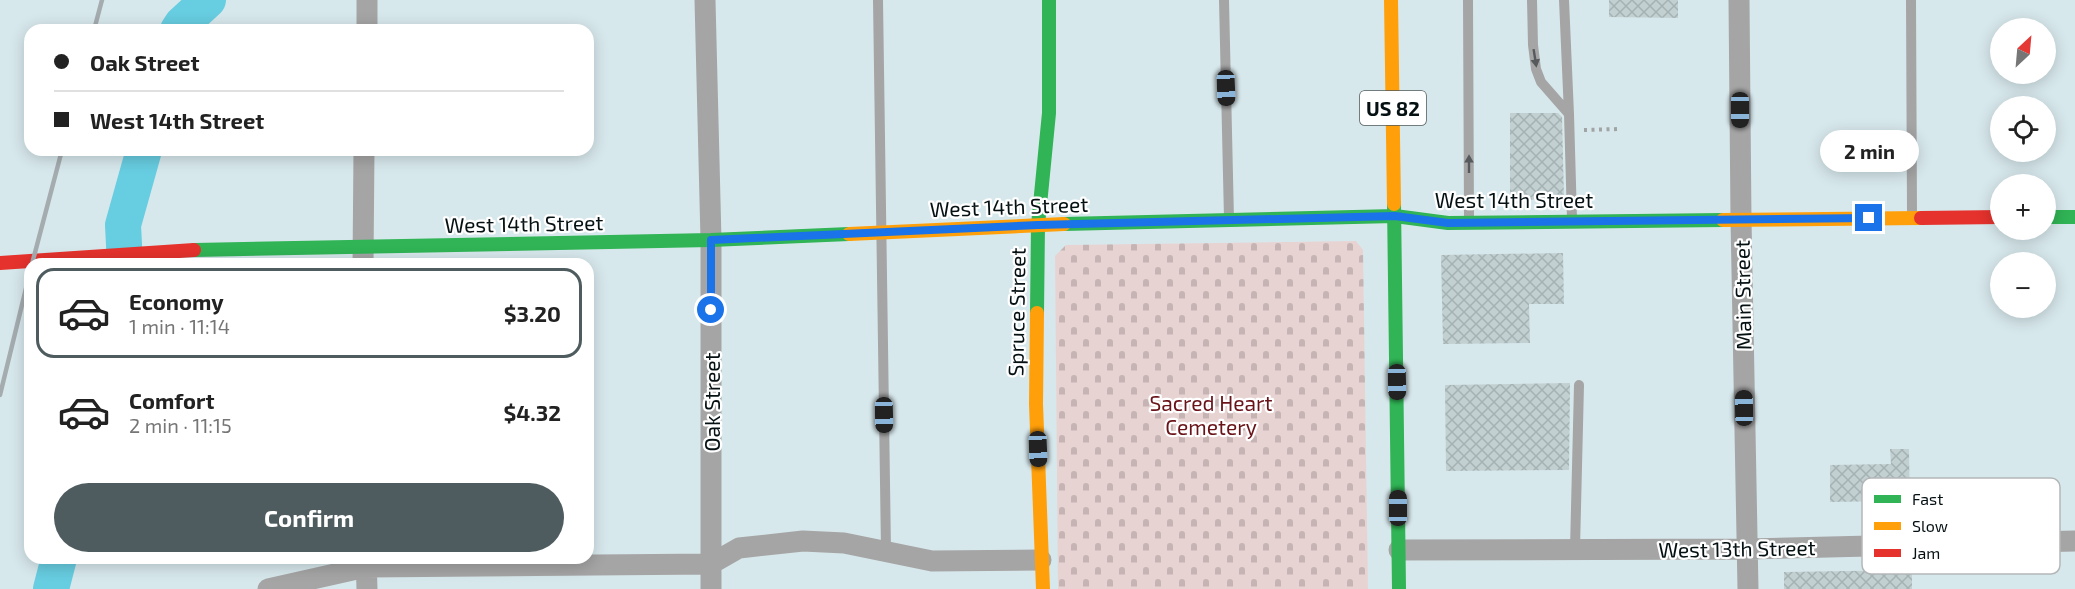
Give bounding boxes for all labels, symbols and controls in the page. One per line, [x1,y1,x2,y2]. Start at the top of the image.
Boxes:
north arrow [1990,18,2056,84]
map controls [1990,18,2056,318]
text: Oak Street [90,49,200,75]
one-way arrow [1530,49,1539,68]
car [1216,70,1236,106]
road number: US 82 [1360,91,1426,125]
car [1731,92,1749,128]
button: locate [1990,96,2056,162]
text: West 14th Street [90,107,264,133]
callout: 2 min [1820,131,1918,173]
text: 2 min [1844,139,1895,163]
one-way arrow [1464,155,1474,174]
button: + [1990,174,2056,240]
street label: West 14th Street [1435,187,1593,212]
street label: West 14th Street [929,191,1089,221]
route end [1855,204,1882,231]
street label: West 14th Street [444,209,604,237]
street label: Main Street [1729,240,1755,350]
street label: Spruce Street [1002,247,1030,377]
button: − [1990,252,2056,318]
icon: car [57,286,111,340]
text: Economy [129,288,224,314]
route start [697,296,724,323]
text: $3.20 [504,300,561,326]
text: 1 min · 11:14 [129,314,230,338]
street label: Oak Street [699,352,724,452]
car [1388,364,1406,400]
icon: car [57,385,111,439]
text: Comfort [129,387,214,413]
park label: Sacred Heart Cemetery [1150,390,1272,439]
car [1735,390,1753,426]
car [875,397,893,433]
text: $4.32 [504,399,561,425]
text: 2 min · 11:15 [129,413,232,437]
car [1028,431,1048,467]
legend [1862,478,2060,574]
button: Confirm [54,483,564,552]
text: Fast [1912,489,1943,508]
car [1389,490,1407,526]
text: Slow [1912,516,1948,535]
street label: West 13th Street [1658,534,1816,562]
text: Jam [1912,543,1940,562]

